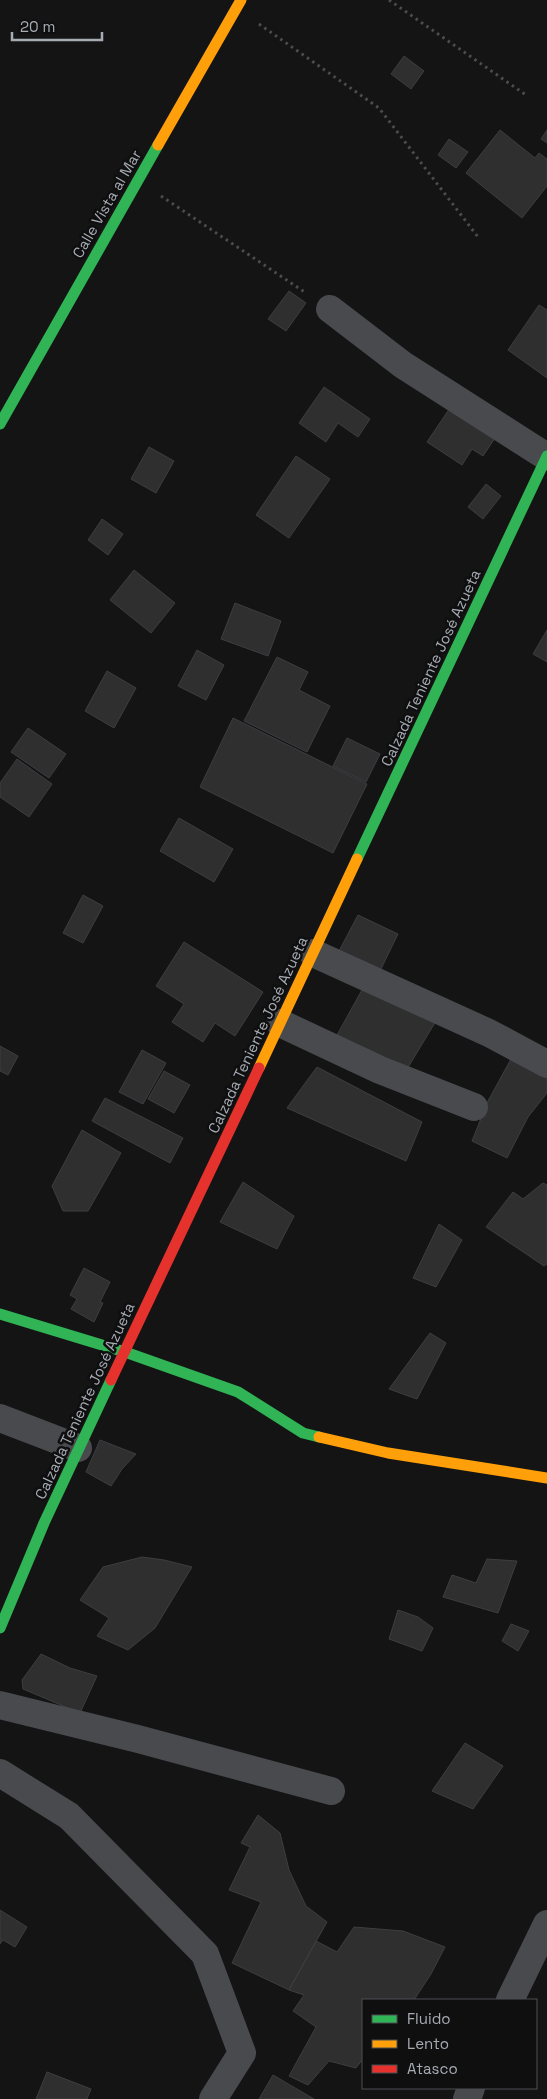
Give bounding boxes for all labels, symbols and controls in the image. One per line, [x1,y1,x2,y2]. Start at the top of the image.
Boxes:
scale bar [12,10,102,42]
text: 20 m [20,17,55,36]
street label: Calle Vista al Mar [68,146,145,261]
street label: Calzada Teniente José Azueta [377,566,485,769]
street label: Calzada Teniente José Azueta [204,933,312,1136]
street label: Calzada Teniente José Azueta [31,1299,139,1502]
legend [362,1999,537,2089]
text: Fluido [407,2009,451,2028]
text: Lento [407,2034,449,2053]
text: Atasco [407,2059,458,2078]

